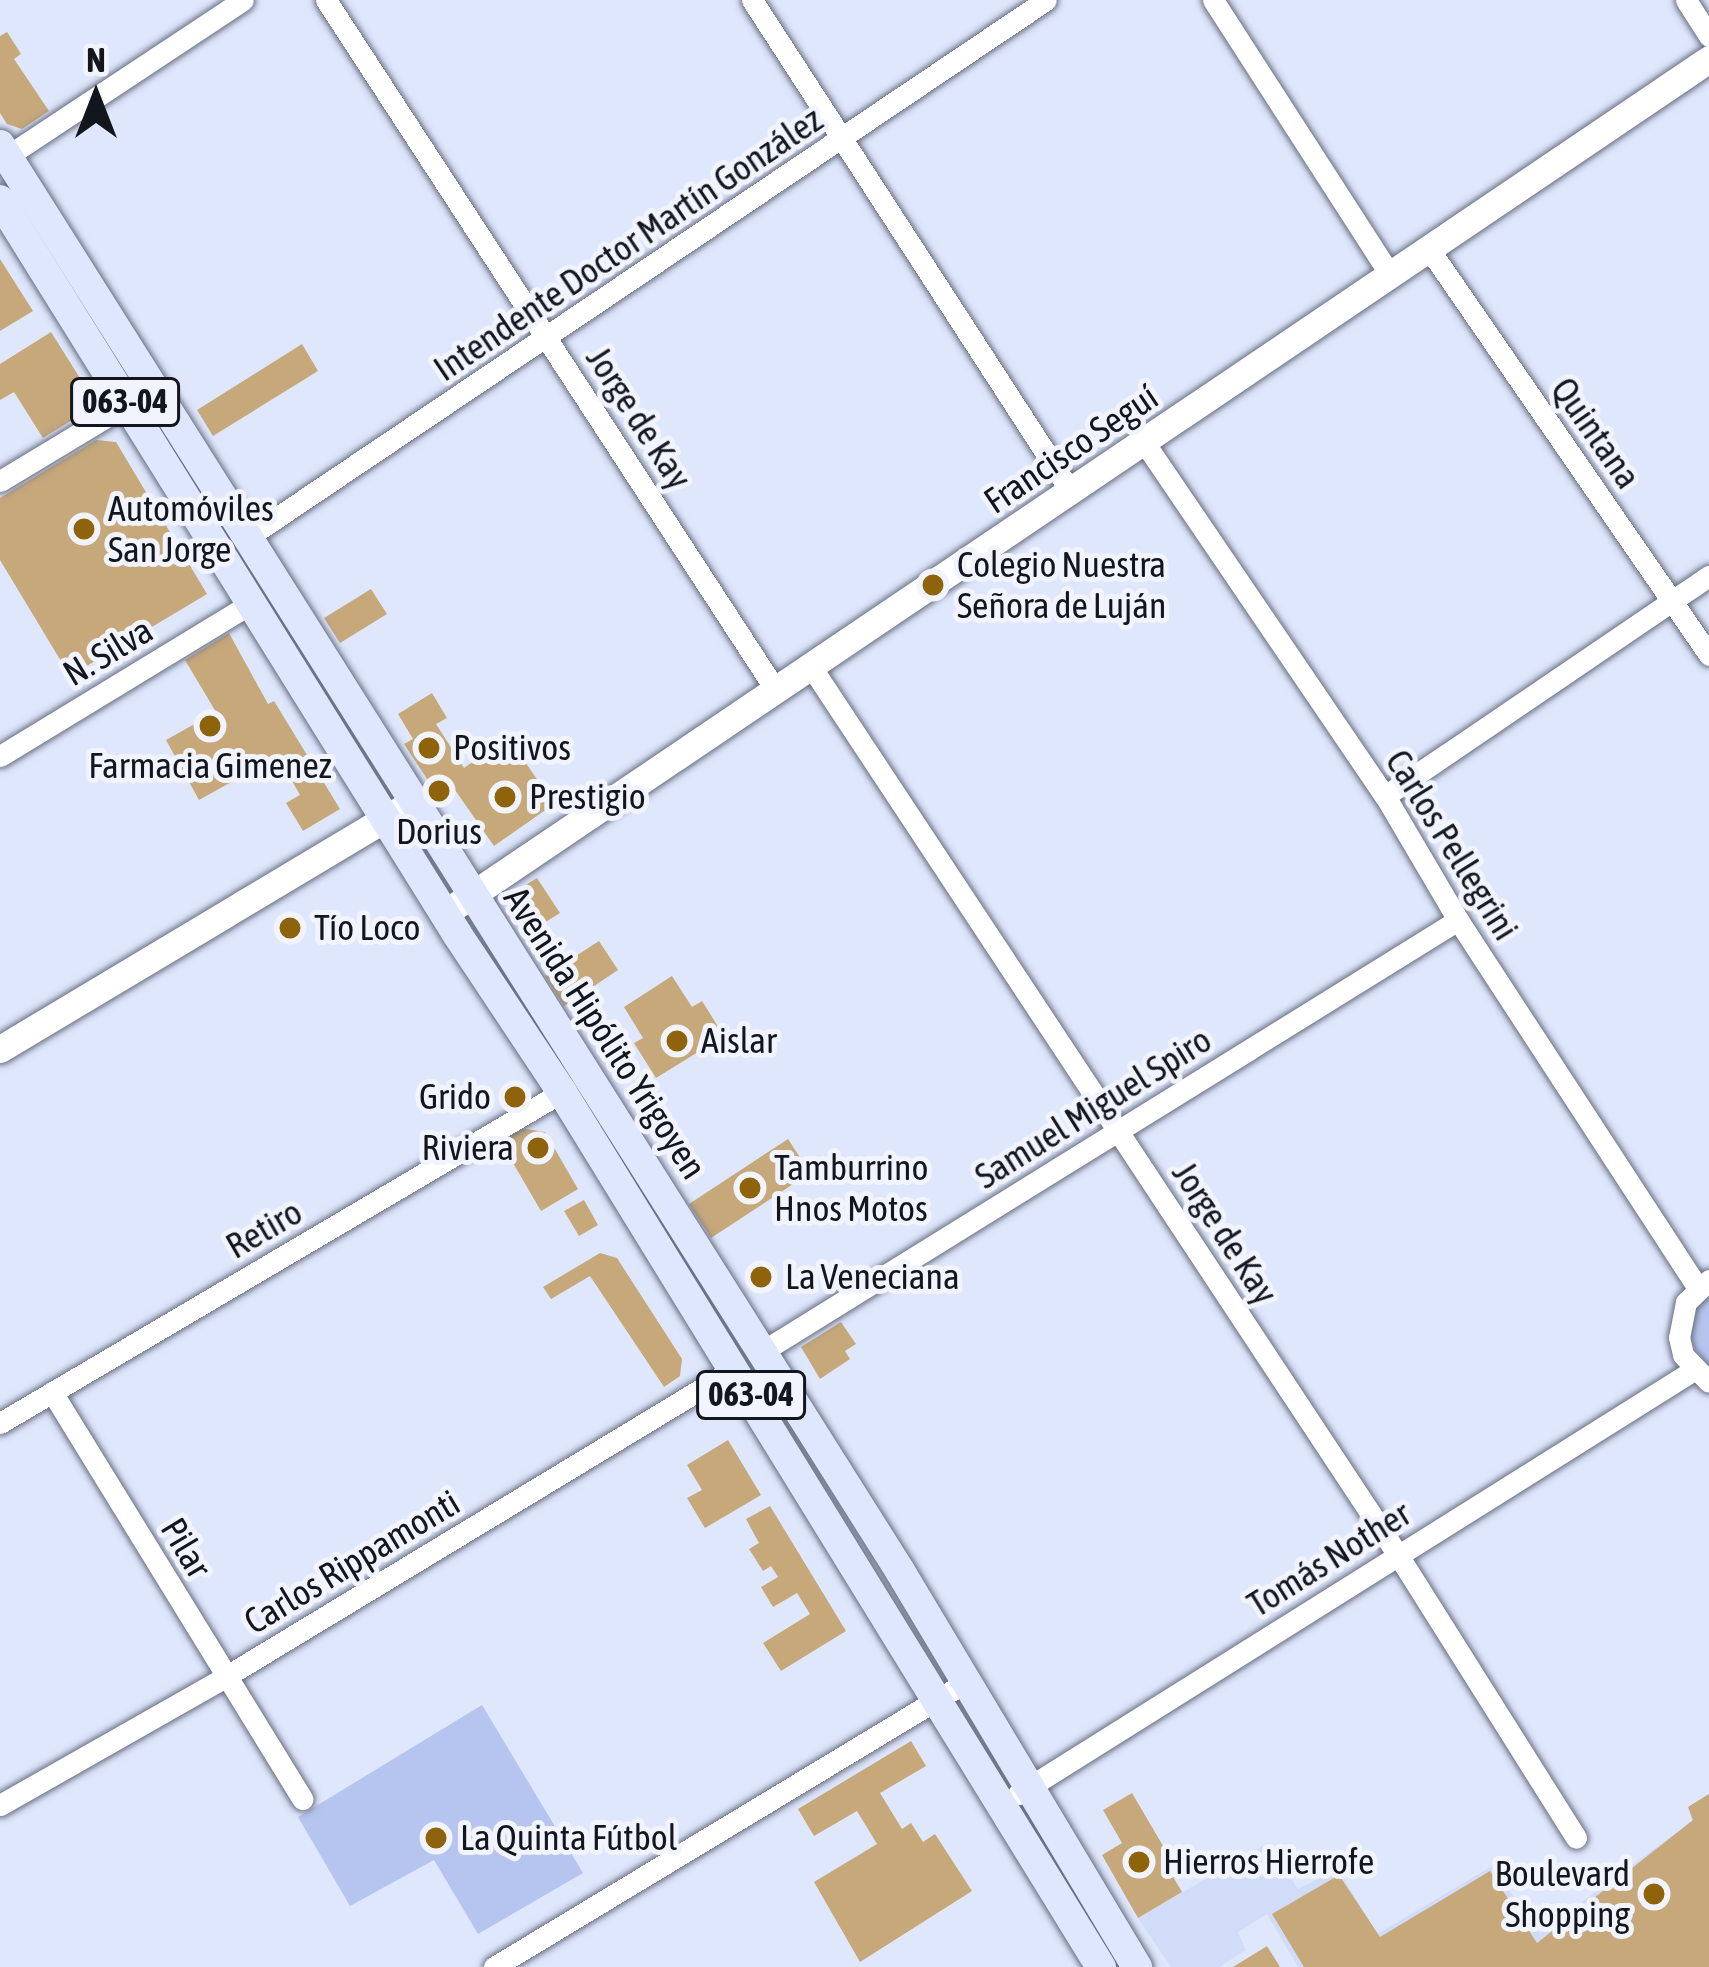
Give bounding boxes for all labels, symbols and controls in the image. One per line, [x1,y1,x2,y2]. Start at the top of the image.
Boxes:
north arrow [36,36,156,156]
text: N [86,41,106,79]
street label: Intendente Doctor Martín González [426,98,830,390]
street label: Jorge de Kay [577,339,701,497]
street label: Quintana [1542,369,1650,497]
road number: 063-04 [68,375,182,429]
street label: Francisco Seguí [976,375,1166,523]
place label: Automóviles San Jorge [108,486,274,571]
marker: Automóviles San Jorge [71,516,97,542]
place label: Colegio Nuestra Señora de Luján [957,542,1167,627]
marker: Colegio Nuestra Señora de Luján [920,572,946,598]
street label: N. Silva [56,609,160,695]
marker: Farmacia Gimenez [197,713,223,739]
place label: Positivos [453,726,571,770]
marker: Positivos [416,735,442,761]
street label: Carlos Pellegrini [1376,742,1528,948]
place label: Farmacia Gimenez [88,744,332,788]
place label: Prestigio [529,775,646,819]
marker: Dorius [426,778,452,804]
marker: Prestigio [492,784,518,810]
place label: Dorius [396,810,482,854]
street label: Avenida Hipólito Yrigoyen [495,879,715,1187]
place label: Tío Loco [314,906,420,950]
marker: Tío Loco [277,915,303,941]
street label: Samuel Miguel Spiro [967,1018,1219,1198]
place label: Aislar [701,1019,777,1063]
marker: Aislar [664,1028,690,1054]
place label: Grido [419,1075,491,1119]
marker: Grido [502,1084,528,1110]
place label: Riviera [422,1126,514,1170]
marker: Riviera [525,1135,551,1161]
place label: Tamburrino Hnos Motos [774,1145,928,1230]
street label: Jorge de Kay [1163,1154,1287,1312]
marker: Tamburrino Hnos Motos [737,1175,763,1201]
street label: Retiro [218,1190,310,1268]
place label: La Veneciana [785,1255,960,1299]
marker: La Veneciana [748,1264,774,1290]
road number: 063-04 [694,1368,808,1422]
street label: Carlos Rippamonti [237,1481,467,1643]
street label: Tomás Nother [1240,1492,1418,1626]
street label: Pilar [151,1510,221,1586]
place label: La Quinta Fútbol [460,1816,677,1860]
marker: La Quinta Fútbol [423,1825,449,1851]
place label: Hierros Hierrofe [1163,1840,1374,1884]
marker: Hierros Hierrofe [1126,1849,1152,1875]
place label: Boulevard Shopping [1495,1851,1630,1936]
marker: Boulevard Shopping [1641,1881,1667,1907]

